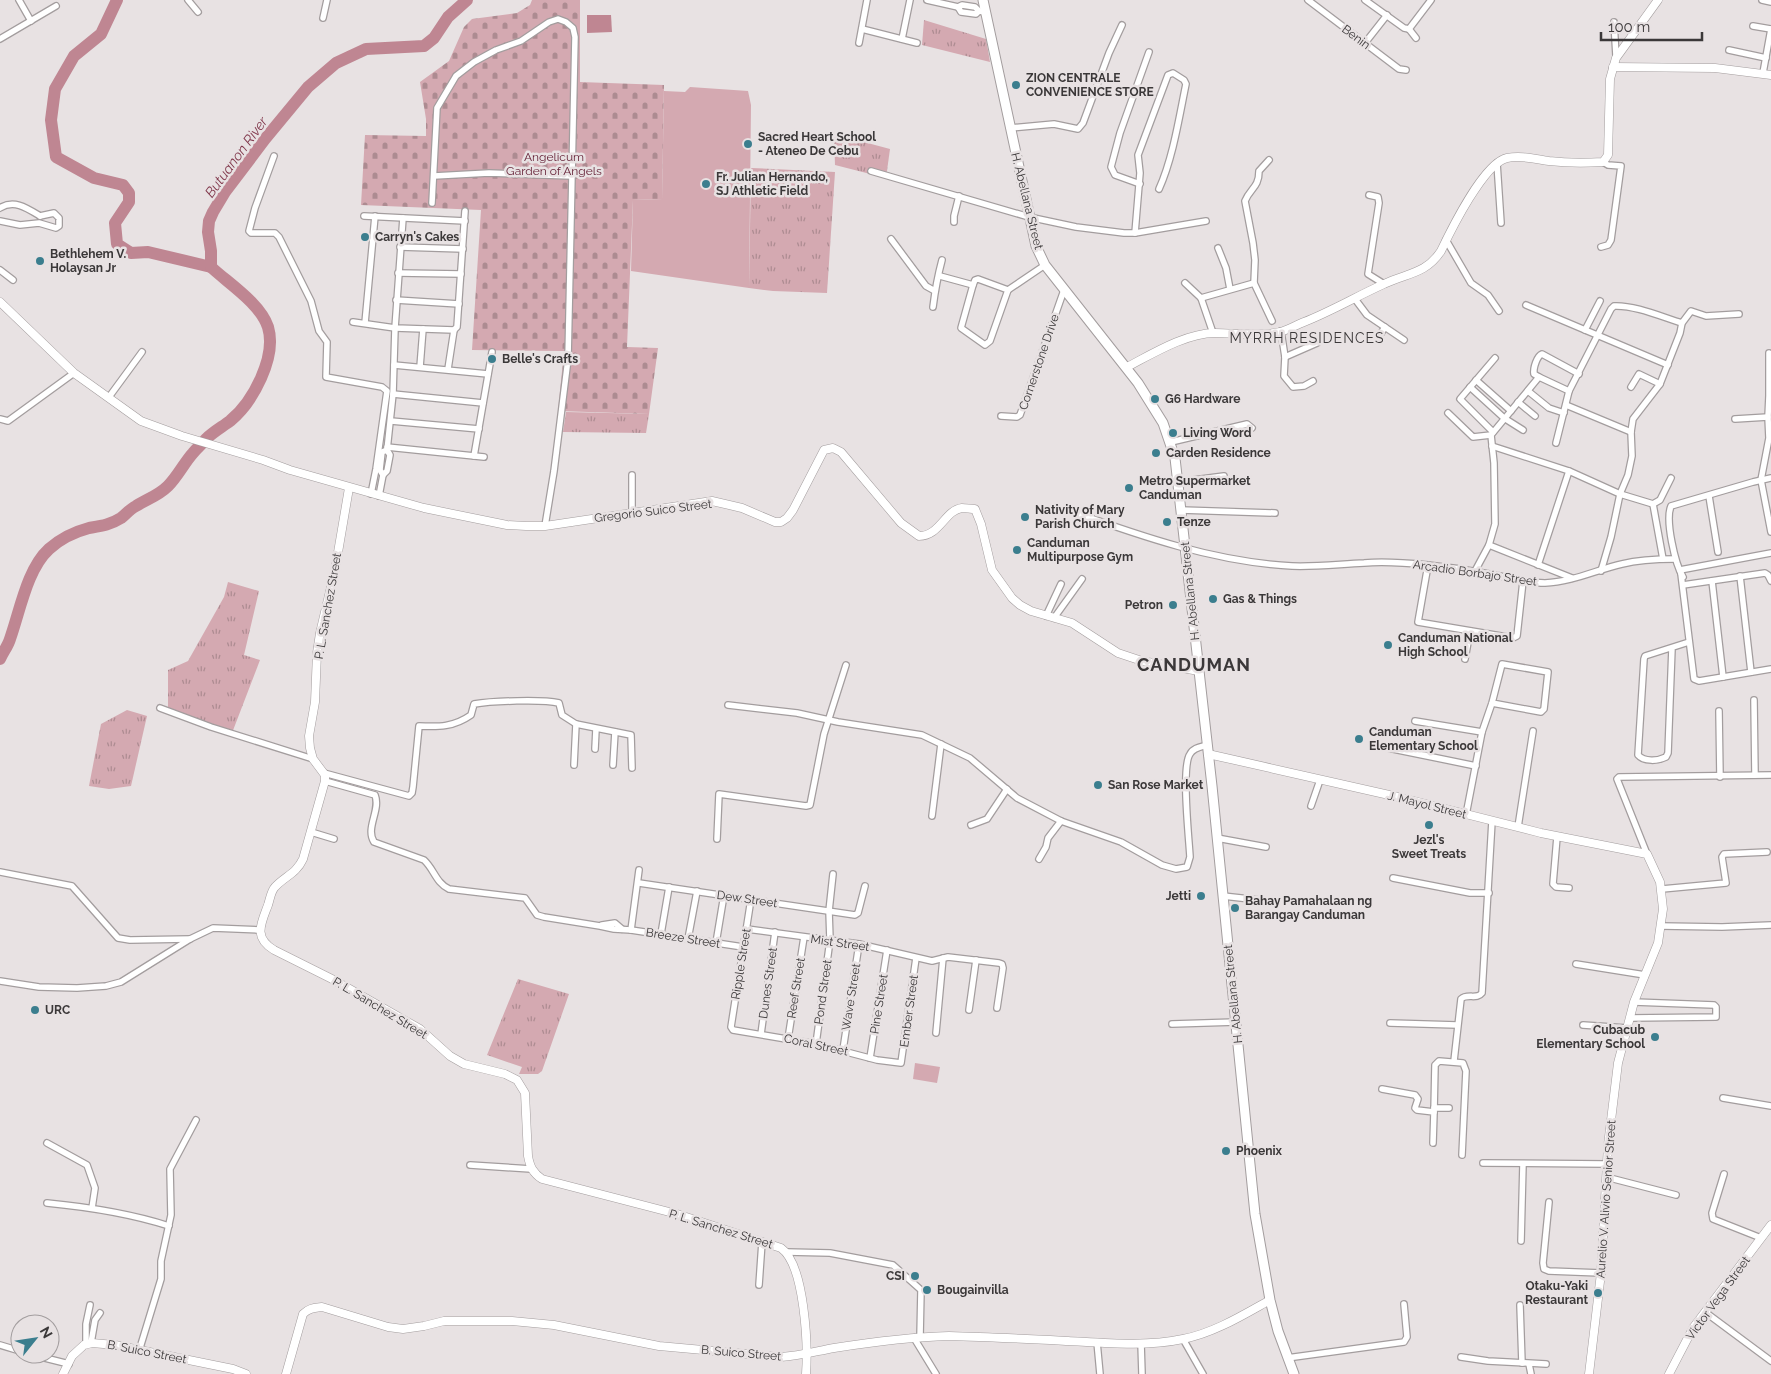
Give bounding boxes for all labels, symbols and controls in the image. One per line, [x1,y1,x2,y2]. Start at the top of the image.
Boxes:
scale bar [1601,10,1702,42]
text: 100 m [1608,18,1650,36]
street label: Benin [1339,22,1373,52]
place label: ZION CENTRALE CONVENIENCE STORE [1026,71,1154,99]
marker: ZION CENTRALE CONVENIENCE STORE [1010,79,1022,91]
water label: Butuanon River [201,113,271,200]
place label: Sacred Heart School - Ateneo De Cebu [758,130,876,158]
marker: Sacred Heart School - Ateneo De Cebu [742,138,754,150]
park label: Angelicum Garden of Angels [506,150,602,178]
street label: H. Abellana Street [1008,151,1046,251]
place label: Fr. Julian Hernando, SJ Athletic Field [716,170,828,198]
marker: Fr. Julian Hernando, SJ Athletic Field [700,178,712,190]
place label: Carryn's Cakes [375,230,459,244]
marker: Carryn's Cakes [359,231,371,243]
place label: Bethlehem V. Holaysan Jr [50,247,127,275]
marker: Bethlehem V. Holaysan Jr [34,255,46,267]
street label: Cornerstone Drive [1016,312,1062,412]
district label: MYRRH RESIDENCES [1229,330,1385,346]
place label: Belle's Crafts [502,352,578,366]
marker: Belle's Crafts [486,353,498,365]
place label: G6 Hardware [1165,392,1240,406]
marker: G6 Hardware [1149,393,1161,405]
place label: Living Word [1183,426,1252,440]
marker: Living Word [1167,427,1179,439]
place label: Carden Residence [1166,446,1271,460]
marker: Carden Residence [1150,447,1162,459]
place label: Metro Supermarket Canduman [1139,474,1251,502]
marker: Metro Supermarket Canduman [1123,482,1135,494]
street label: Gregorio Suico Street [593,497,713,525]
place label: Nativity of Mary Parish Church [1035,503,1125,531]
marker: Nativity of Mary Parish Church [1019,511,1031,523]
place label: Tenze [1177,515,1211,529]
marker: Tenze [1161,516,1173,528]
place label: Canduman Multipurpose Gym [1027,536,1133,564]
street label: H. Abellana Street [1178,541,1202,641]
marker: Canduman Multipurpose Gym [1011,544,1023,556]
street label: P. L. Sanchez Street [312,552,344,660]
street label: Arcadio Borbajo Street [1412,557,1538,589]
place label: Gas & Things [1223,592,1297,606]
marker: Gas & Things [1207,593,1219,605]
place label: Petron [1125,598,1163,612]
marker: Petron [1167,599,1179,611]
place label: Canduman National High School [1398,631,1513,659]
marker: Canduman National High School [1382,639,1394,651]
district label: CANDUMAN [1137,654,1251,675]
place label: Canduman Elementary School [1369,725,1478,753]
marker: Canduman Elementary School [1353,733,1365,745]
place label: San Rose Market [1108,778,1204,792]
marker: San Rose Market [1092,779,1104,791]
street label: J. Mayol Street [1386,788,1468,822]
marker: Jezl's Sweet Treats [1423,819,1435,831]
place label: Jezl's Sweet Treats [1392,833,1466,861]
street label: Dew Street [716,888,778,910]
place label: Jetti [1166,889,1191,903]
marker: Jetti [1195,890,1207,902]
place label: Bahay Pamahalaan ng Barangay Canduman [1245,894,1372,922]
marker: Bahay Pamahalaan ng Barangay Canduman [1229,902,1241,914]
street label: Breeze Street [645,925,721,951]
street label: Ripple Street [728,927,754,1001]
street label: Mist Street [810,932,870,954]
street label: H. Abellana Street [1221,944,1245,1044]
street label: Dunes Street [756,946,780,1020]
street label: Reef Street [784,956,808,1020]
street label: Pond Street [812,959,834,1025]
street label: Wave Street [839,962,863,1032]
street label: Pine Street [867,973,891,1035]
street label: P. L. Sanchez Street [330,974,430,1042]
street label: Ember Street [897,974,921,1048]
place label: URC [45,1003,70,1017]
marker: URC [29,1004,41,1016]
place label: Cubacub Elementary School [1536,1023,1645,1051]
street label: Coral Street [783,1031,849,1059]
marker: Cubacub Elementary School [1649,1031,1661,1043]
street label: Aurelio V. Alivio Senior Street [1593,1119,1619,1279]
place label: Phoenix [1236,1144,1282,1158]
marker: Phoenix [1220,1145,1232,1157]
street label: P. L. Sanchez Street [667,1207,775,1251]
street label: Victor Vega Street [1683,1254,1753,1342]
place label: CSI [886,1269,905,1283]
marker: CSI [909,1270,921,1282]
place label: Otaku-Yaki Restaurant [1525,1279,1588,1307]
place label: Bougainvilla [937,1283,1009,1297]
marker: Bougainvilla [921,1284,933,1296]
marker: Otaku-Yaki Restaurant [1592,1287,1604,1299]
north arrow [10,1314,60,1364]
text: N [37,1324,56,1341]
street label: B. Suico Street [106,1337,188,1367]
street label: B. Suico Street [700,1343,782,1363]

